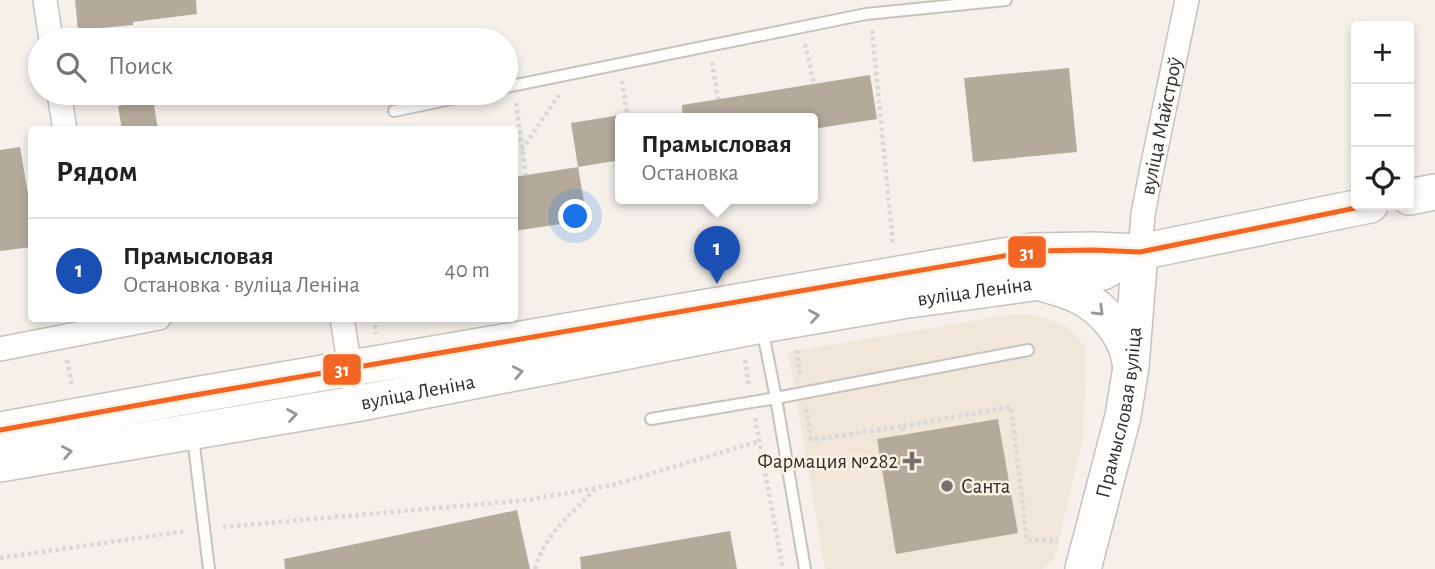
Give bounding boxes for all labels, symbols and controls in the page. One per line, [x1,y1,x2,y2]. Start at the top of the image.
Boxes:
map controls [1351,21,1414,210]
button: + [1351,21,1414,84]
search box [28,28,518,105]
icon: search [52,48,90,86]
text: Поиск [108,53,173,79]
street label: вуліца Майстроў [1136,55,1185,197]
button: − [1351,84,1414,147]
popup [615,113,818,204]
text: Прамысловая [641,131,792,157]
button: locate [1351,147,1414,210]
text: Рядом [56,157,138,187]
text: Остановка [641,162,739,185]
your location [558,199,592,233]
pin: 1 [694,226,740,284]
line badge: 31 [1007,235,1047,269]
text: Прамысловая [123,243,274,269]
text: 31 [1019,244,1035,263]
text: 1 [75,259,83,282]
text: 40 m [445,259,490,282]
street label: вуліца Леніна [916,273,1034,309]
text: Остановка · вуліца Леніна [123,274,360,297]
one-way arrow [1091,303,1104,316]
one-way arrow [808,309,820,324]
street label: Прамысловая вуліца [1092,326,1145,500]
line badge: 31 [322,353,362,386]
text: 31 [334,361,350,380]
one-way arrow [512,366,524,381]
street label: вуліца Леніна [359,370,477,413]
one-way arrow [286,408,298,423]
one-way arrow [61,445,73,460]
place label: Фармация №282 [757,451,898,472]
marker: Фармация №282 [904,453,920,469]
place label: Санта [961,476,1011,497]
marker: Санта [939,478,955,494]

